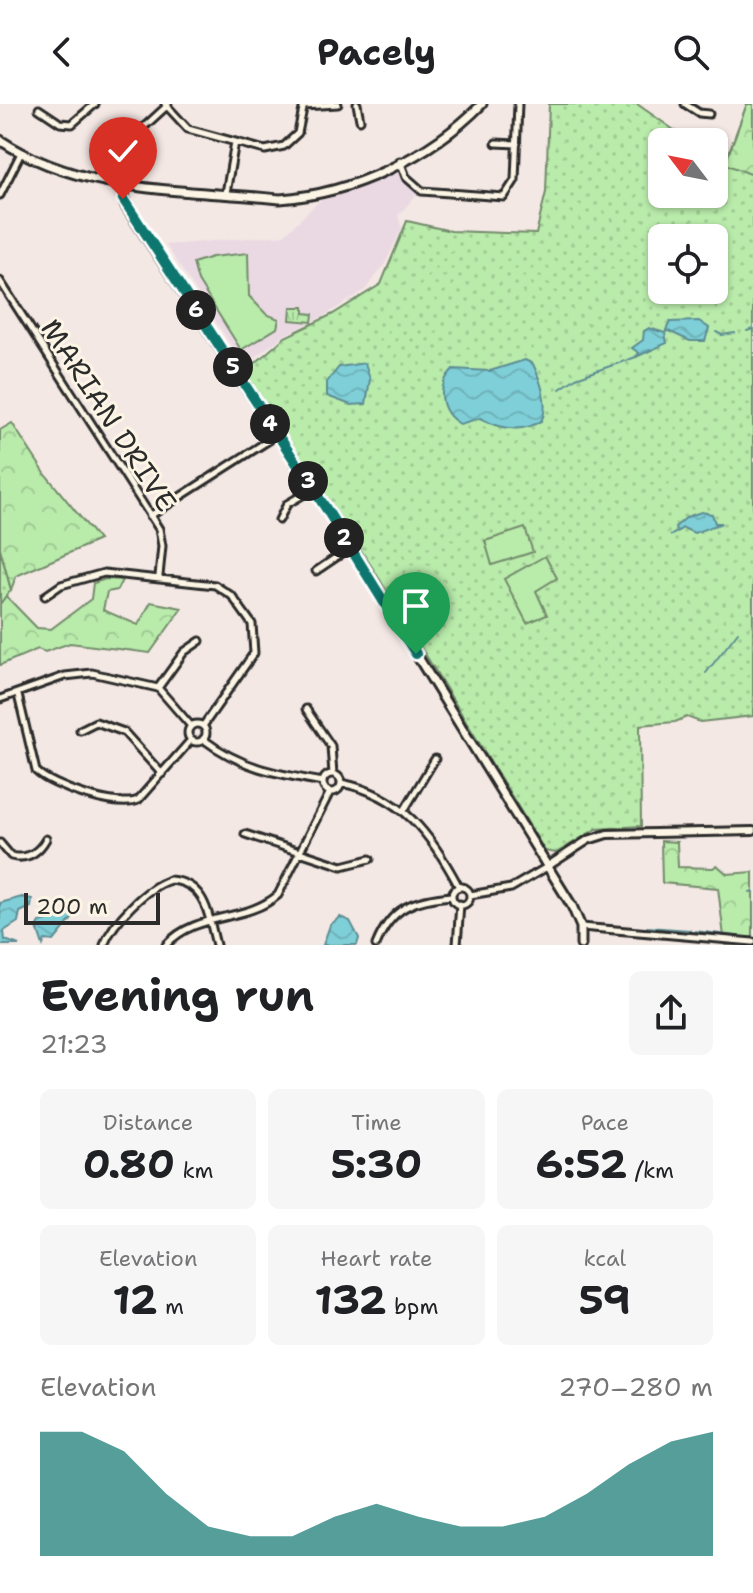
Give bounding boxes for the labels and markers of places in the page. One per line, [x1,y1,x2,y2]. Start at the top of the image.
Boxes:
pin [89,117,157,199]
pin: 6 [176,290,216,330]
pin: 5 [213,347,253,387]
pin: 4 [250,404,290,444]
pin: 3 [288,461,328,501]
pin: 2 [324,518,364,558]
pin [382,572,450,654]

